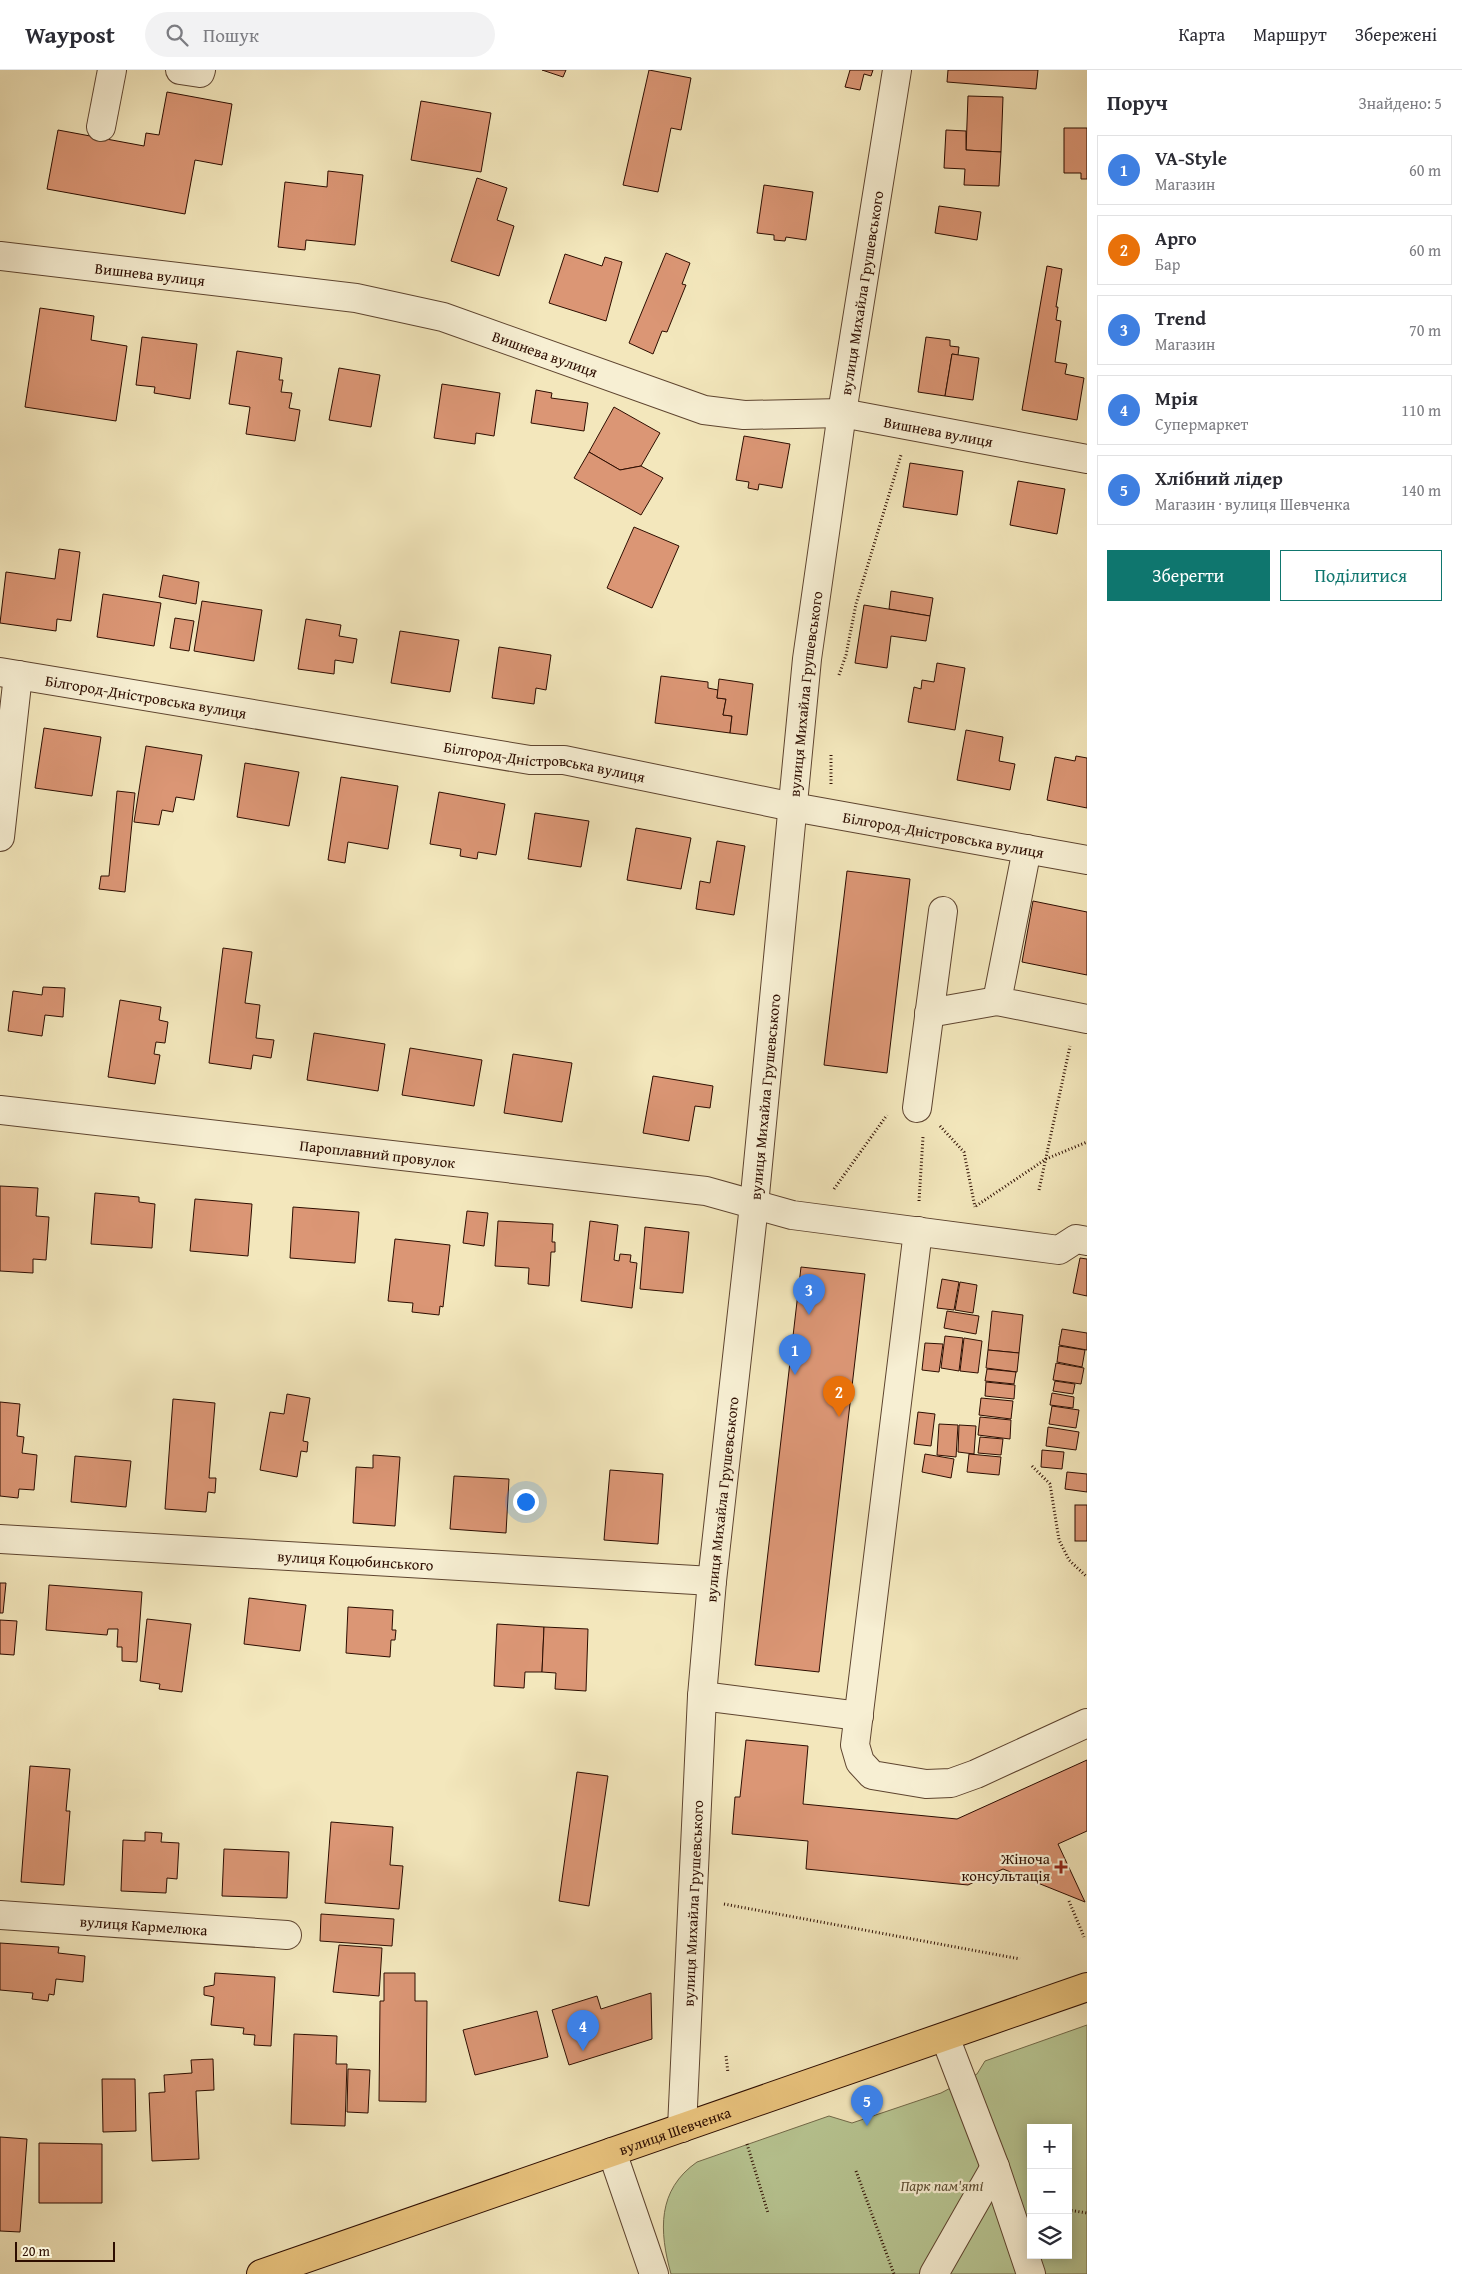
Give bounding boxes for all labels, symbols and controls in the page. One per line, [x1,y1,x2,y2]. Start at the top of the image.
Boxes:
search box [145,12,495,57]
text: Waypost [25,17,115,52]
icon: search [163,21,191,49]
text: Пошук [203,21,259,49]
text: Карта [1179,21,1225,48]
text: Маршрут [1253,21,1327,48]
text: Збережені [1355,21,1437,48]
text: Поруч [1107,87,1168,118]
text: Знайдено: 5 [1359,91,1442,115]
text: VA-Style [1155,144,1227,172]
text: 1 [1120,158,1128,182]
text: 60 m [1409,158,1441,182]
text: Магазин [1155,172,1215,196]
street label: вулиця Михайла Грушевського [835,189,888,397]
text: Арго [1155,224,1197,252]
text: 2 [1120,238,1128,262]
text: 60 m [1409,238,1441,262]
text: Бар [1155,252,1180,276]
street label: Вишнева вулиця [94,257,207,291]
text: Trend [1155,304,1206,332]
text: 3 [1120,318,1128,342]
text: 70 m [1409,318,1441,342]
street label: Вишнева вулиця [490,325,601,382]
text: Магазин [1155,332,1215,356]
text: Мрія [1155,384,1198,412]
text: 4 [1120,398,1128,422]
text: 110 m [1401,398,1441,422]
street label: Вишнева вулиця [882,411,995,452]
text: Супермаркет [1155,412,1248,436]
text: Хлібний лідер [1155,464,1283,492]
text: 5 [1120,478,1128,502]
text: 140 m [1401,478,1441,502]
text: Магазин · вулиця Шевченка [1155,492,1350,516]
button: Зберегти [1107,550,1270,601]
button: Поділитися [1280,550,1442,601]
street label: вулиця Михайла Грушевського [783,589,827,798]
street label: Білгород-Дністровська вулиця [44,669,249,723]
street label: Білгород-Дністровська вулиця [442,735,648,787]
street label: Білгород-Дністровська вулиця [841,806,1046,863]
street label: вулиця Михайла Грушевського [744,992,785,1201]
street label: Пароплавний провулок [299,1134,457,1173]
pin: 3 [793,1274,825,1315]
pin: 1 [779,1334,811,1375]
pin: 2 [823,1376,855,1417]
street label: вулиця Михайла Грушевського [700,1395,743,1603]
your location [513,1489,539,1515]
street label: вулиця Коцюбинського [277,1545,434,1575]
street label: вулиця Михайла Грушевського [677,1799,708,2007]
place label: Жіноча консультація [961,1848,1051,1886]
marker: Жіноча консультація [1054,1860,1068,1874]
street label: вулиця Кармелюка [79,1910,209,1940]
pin: 4 [567,2010,599,2051]
pin: 5 [851,2085,883,2126]
street label: вулиця Шевченка [616,2101,734,2159]
map controls [1027,2124,1072,2259]
button: + [1027,2124,1072,2169]
button: − [1027,2169,1072,2214]
park label: Парк пам'яті [901,2175,984,2196]
button: layers [1027,2214,1072,2259]
scale bar [15,2239,115,2262]
text: 20 m [22,2241,50,2261]

